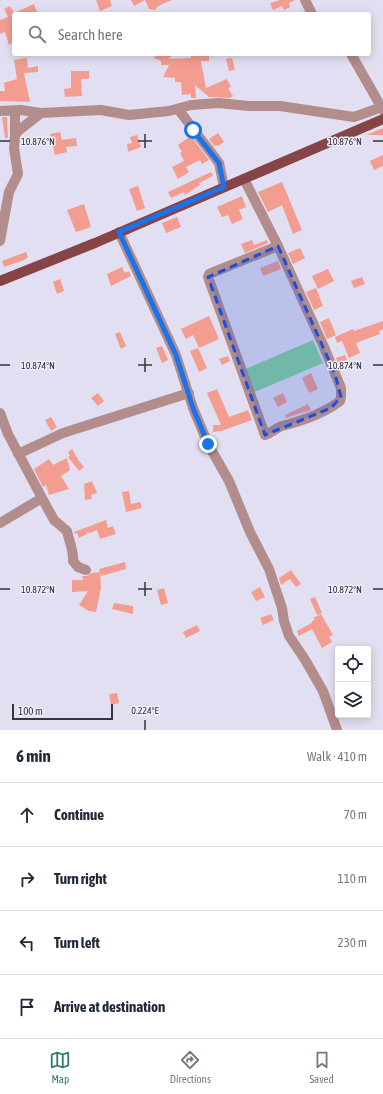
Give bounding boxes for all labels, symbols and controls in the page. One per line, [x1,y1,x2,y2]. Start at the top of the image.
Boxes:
search box [12,12,371,56]
icon: search [26,23,48,45]
text: Search here [58,26,123,43]
route start [184,121,202,139]
text: 10.876°N [21,136,55,147]
text: 10.876°N [328,136,362,147]
text: 10.874°N [21,360,55,371]
text: 10.874°N [328,360,362,371]
route end [199,435,217,453]
text: 10.872°N [21,584,55,595]
text: 10.872°N [328,584,362,595]
map controls [335,646,371,718]
button: locate [335,646,371,682]
button: layers [335,682,371,718]
scale bar [12,702,113,721]
text: 100 m [18,705,43,717]
text: 0.224°E [131,705,160,716]
text: 6 min [16,746,51,766]
text: Walk · 410 m [307,749,367,764]
icon: ahead [16,804,38,826]
text: Continue [54,806,104,823]
text: 70 m [344,807,367,822]
icon: right [16,868,38,890]
text: Turn right [54,870,107,887]
text: 110 m [338,871,367,886]
icon: left [16,932,38,954]
text: Turn left [54,934,100,951]
text: 230 m [338,935,367,950]
icon: arrive [16,996,38,1018]
text: Arrive at destination [54,998,165,1015]
tab: Map [49,1049,71,1085]
tab: Directions [170,1049,211,1085]
tab: Saved [309,1049,334,1085]

